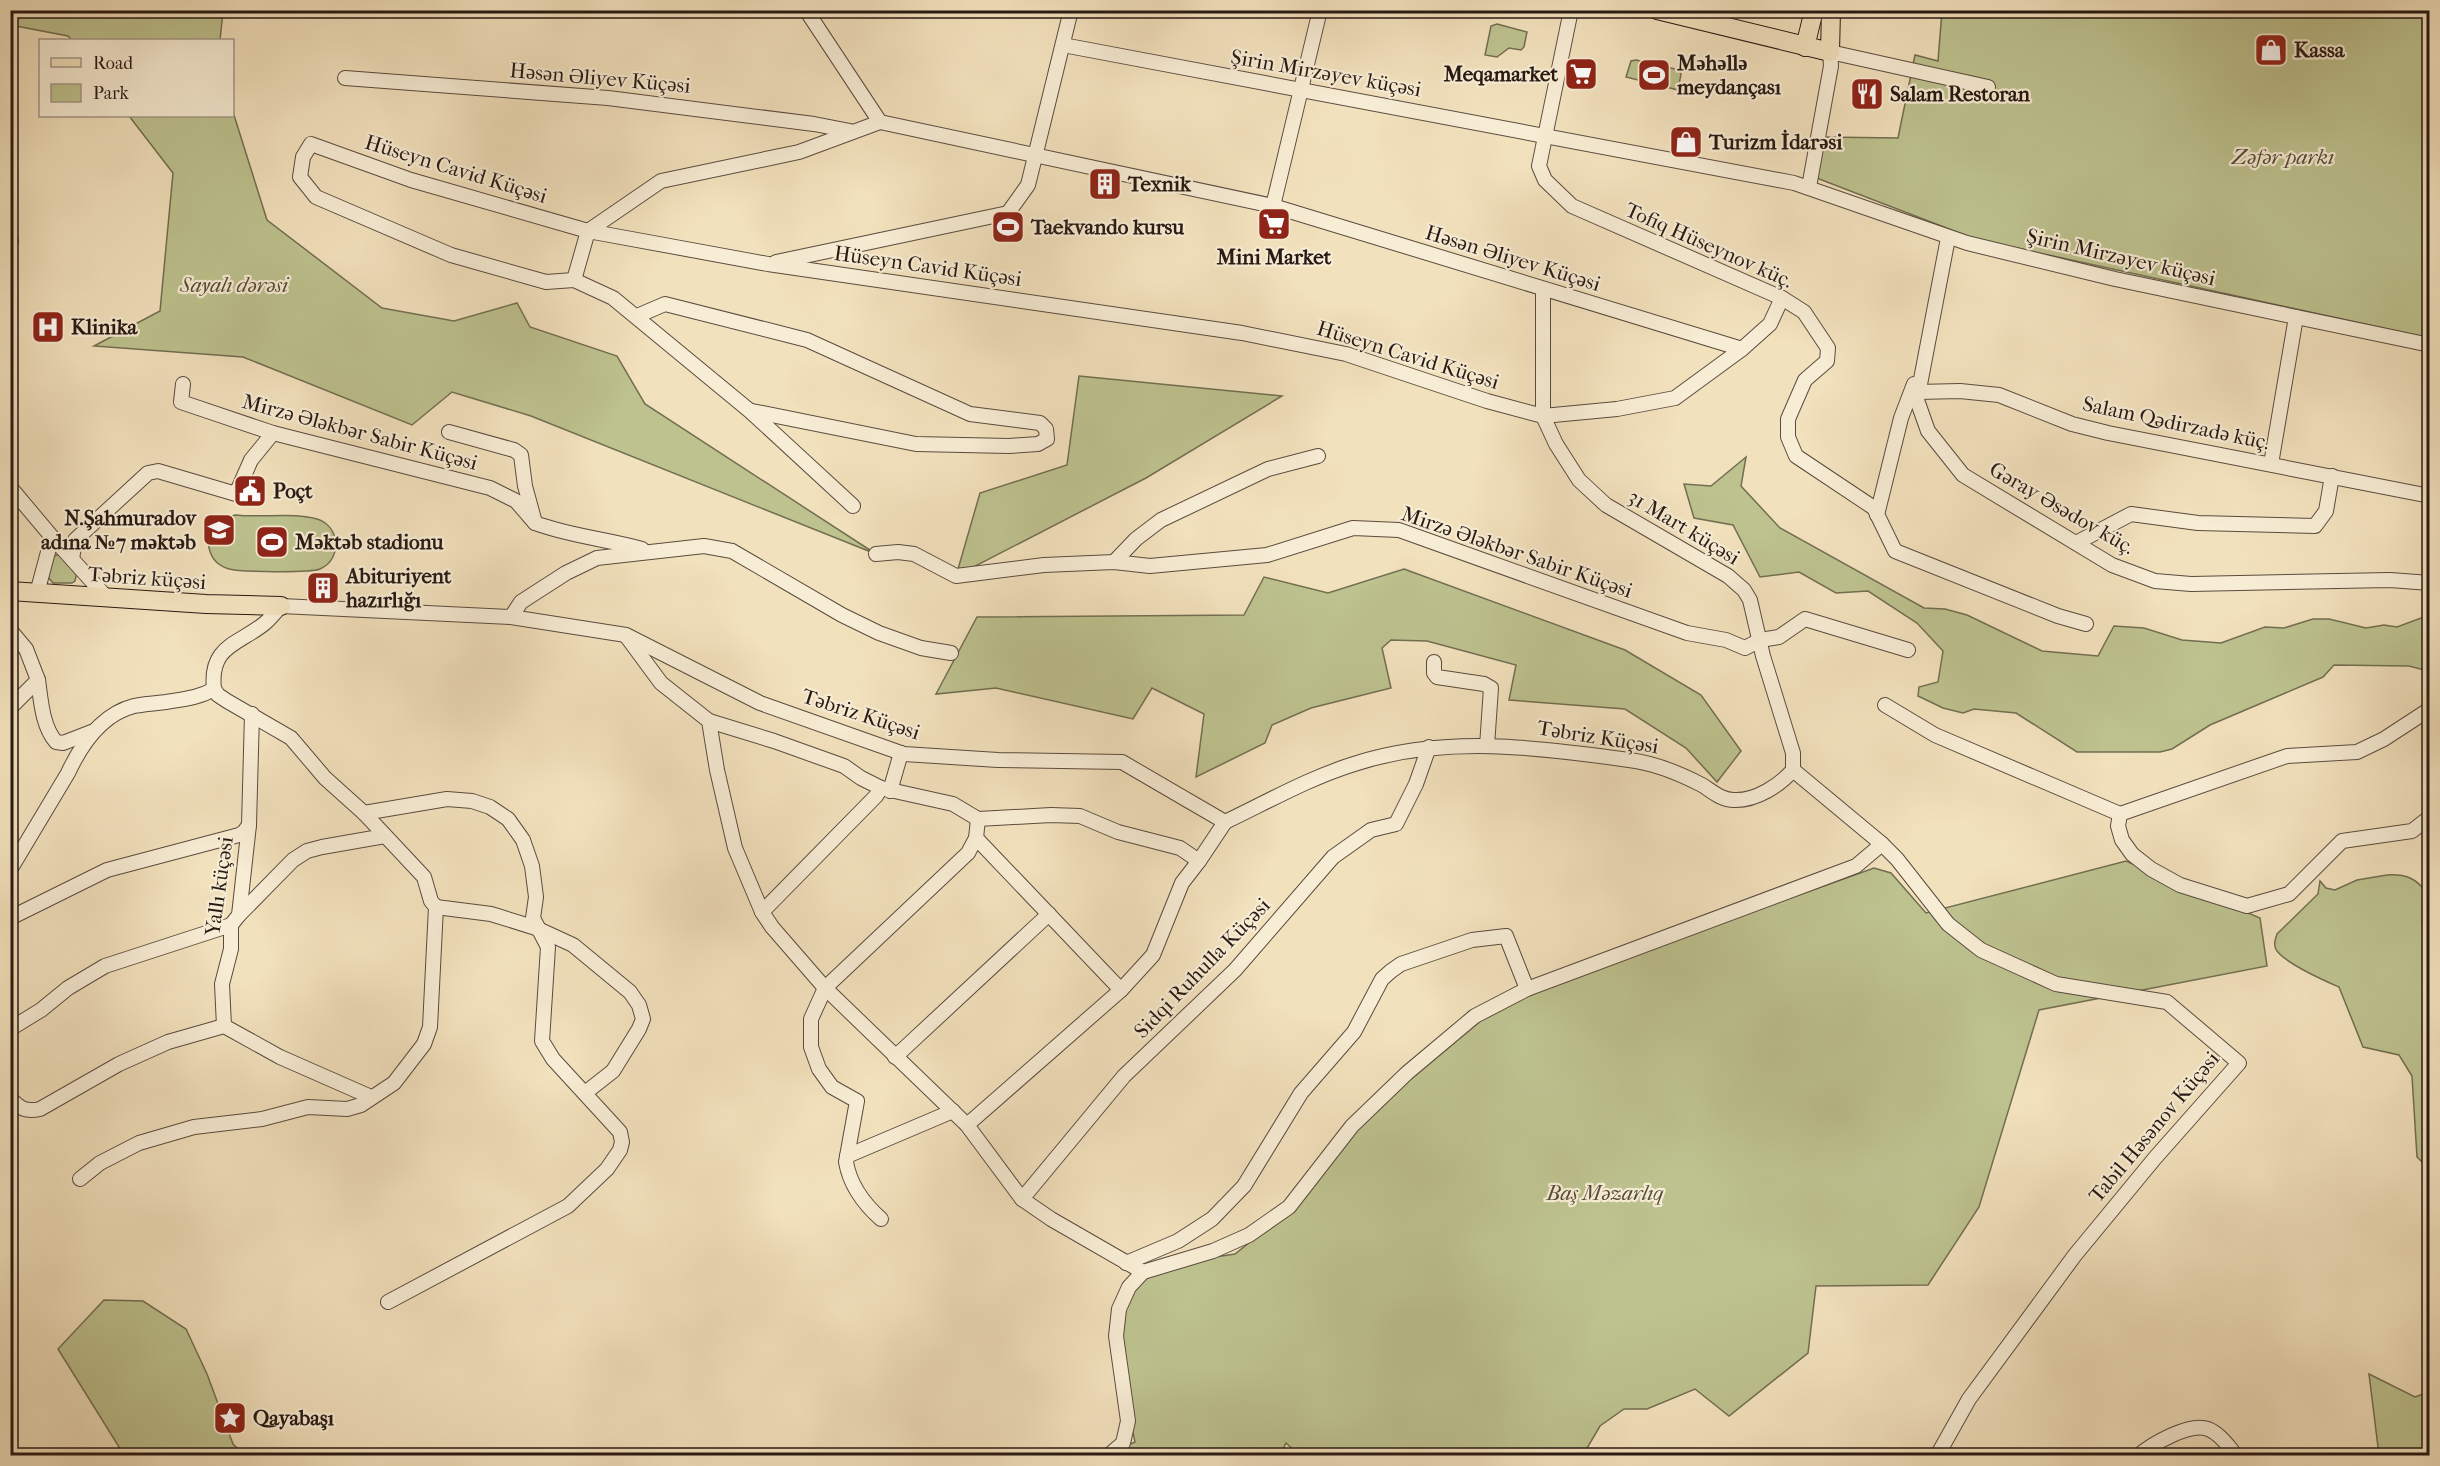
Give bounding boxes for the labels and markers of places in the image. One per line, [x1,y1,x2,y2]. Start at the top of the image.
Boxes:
shop icon: Kassa [2253,32,2289,68]
place label: Kassa [2294,38,2346,62]
place label: Məhəllə meydançası [1676,51,1782,100]
supermarket icon: Meqamarket [1563,56,1599,92]
sports icon: Məhəllə meydançası [1636,57,1672,93]
place label: Meqamarket [1443,62,1558,86]
restaurant icon: Salam Restoran [1849,76,1885,112]
place label: Salam Restoran [1890,82,2031,106]
shop icon: Turizm İdarəsi [1668,124,1704,160]
place label: Turizm İdarəsi [1708,129,1843,154]
building icon: Texnik [1087,166,1123,202]
place label: Texnik [1127,172,1192,196]
supermarket icon: Mini Market [1256,206,1292,242]
sports icon: Taekvando kursu [990,209,1026,245]
place label: Taekvando kursu [1030,215,1184,239]
place label: Mini Market [1216,245,1332,269]
hospital icon: Klinika [30,309,66,345]
place label: Klinika [71,315,138,339]
public building icon: Poçt [232,473,268,509]
place label: Poçt [273,479,313,504]
place label: N.Şahmuradov adına №7 məktəb [41,506,197,554]
school or university icon: N.Şahmuradov adına №7 məktəb [201,512,237,548]
sports icon: Məktəb stadionu [254,524,290,560]
place label: Məktəb stadionu [294,530,444,554]
place label: Abituriyent hazırlığı [344,564,452,612]
building icon: Abituriyent hazırlığı [305,570,341,606]
place icon: Qayabaşı [212,1400,248,1436]
place label: Qayabaşı [253,1406,335,1431]

